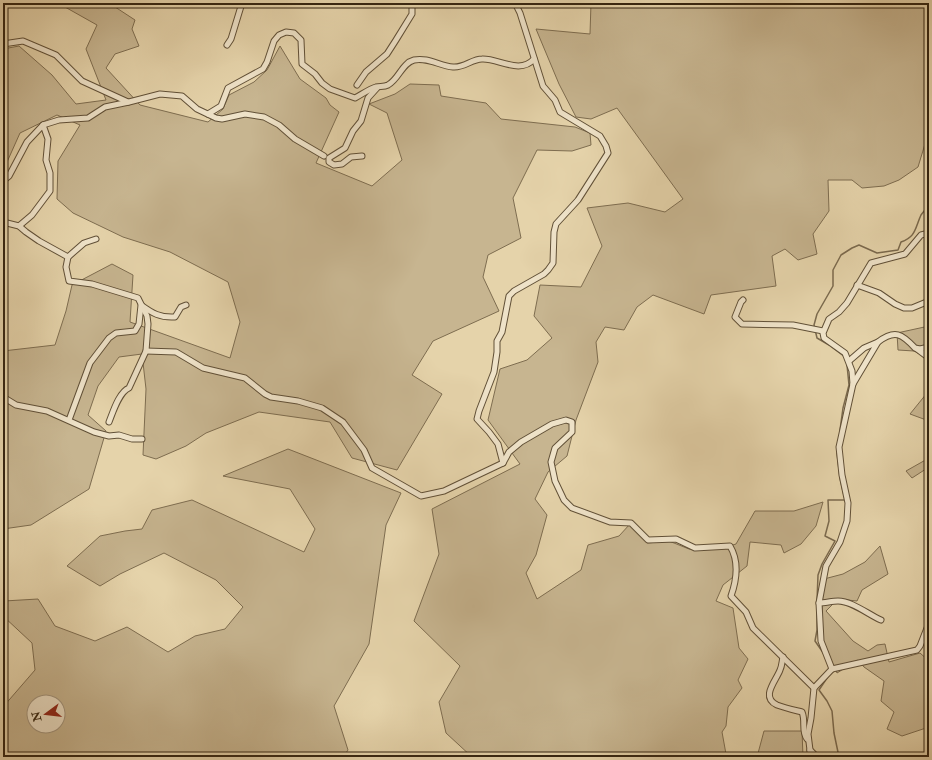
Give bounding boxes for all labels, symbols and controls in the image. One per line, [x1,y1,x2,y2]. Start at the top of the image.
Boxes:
north arrow [26,694,66,734]
text: N [29,709,45,724]

